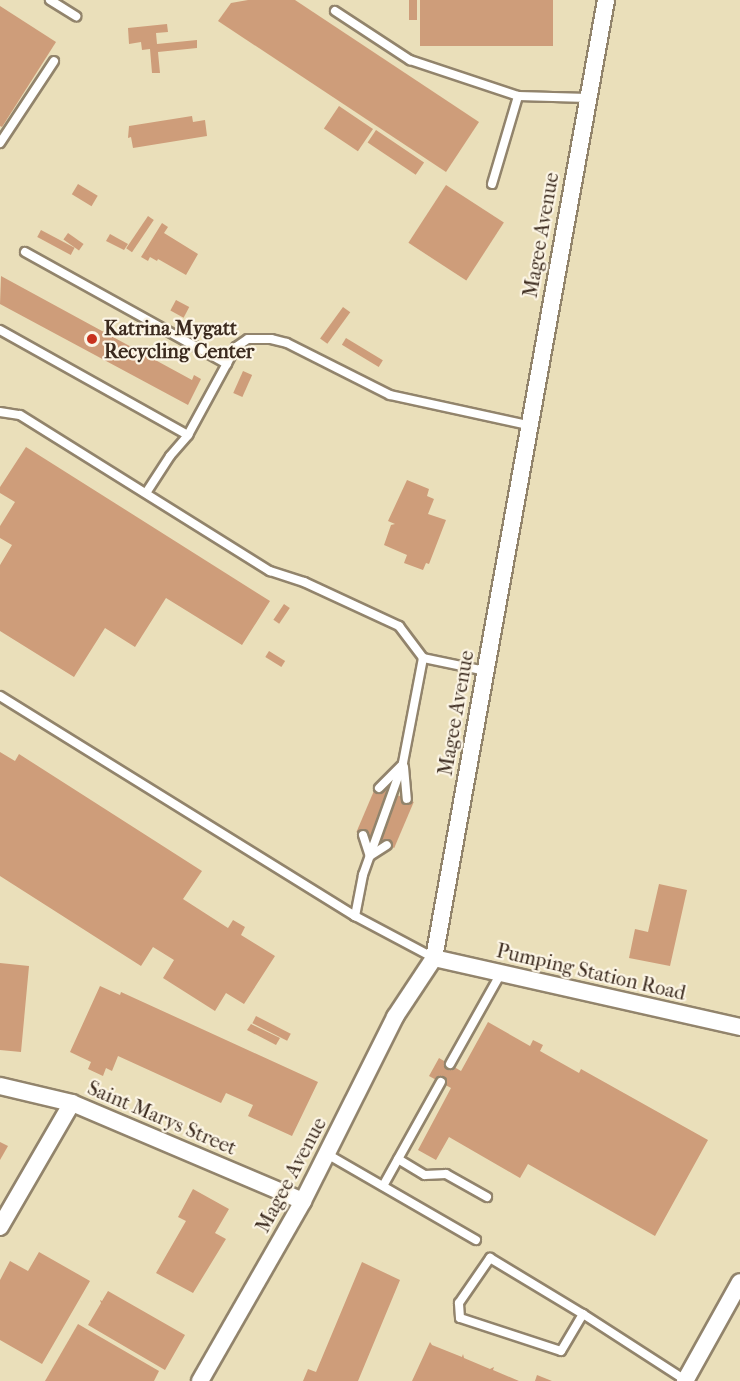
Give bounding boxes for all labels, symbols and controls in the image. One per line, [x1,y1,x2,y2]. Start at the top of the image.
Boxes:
street label: Magee Avenue [518,170,564,300]
place label: Katrina Mygatt Recycling Center [104,316,254,363]
marker: Katrina Mygatt Recycling Center [85,332,99,346]
street label: Magee Avenue [433,648,479,778]
street label: Pumping Station Road [494,939,688,1005]
street label: Saint Marys Street [84,1076,240,1160]
street label: Magee Avenue [251,1113,331,1237]

